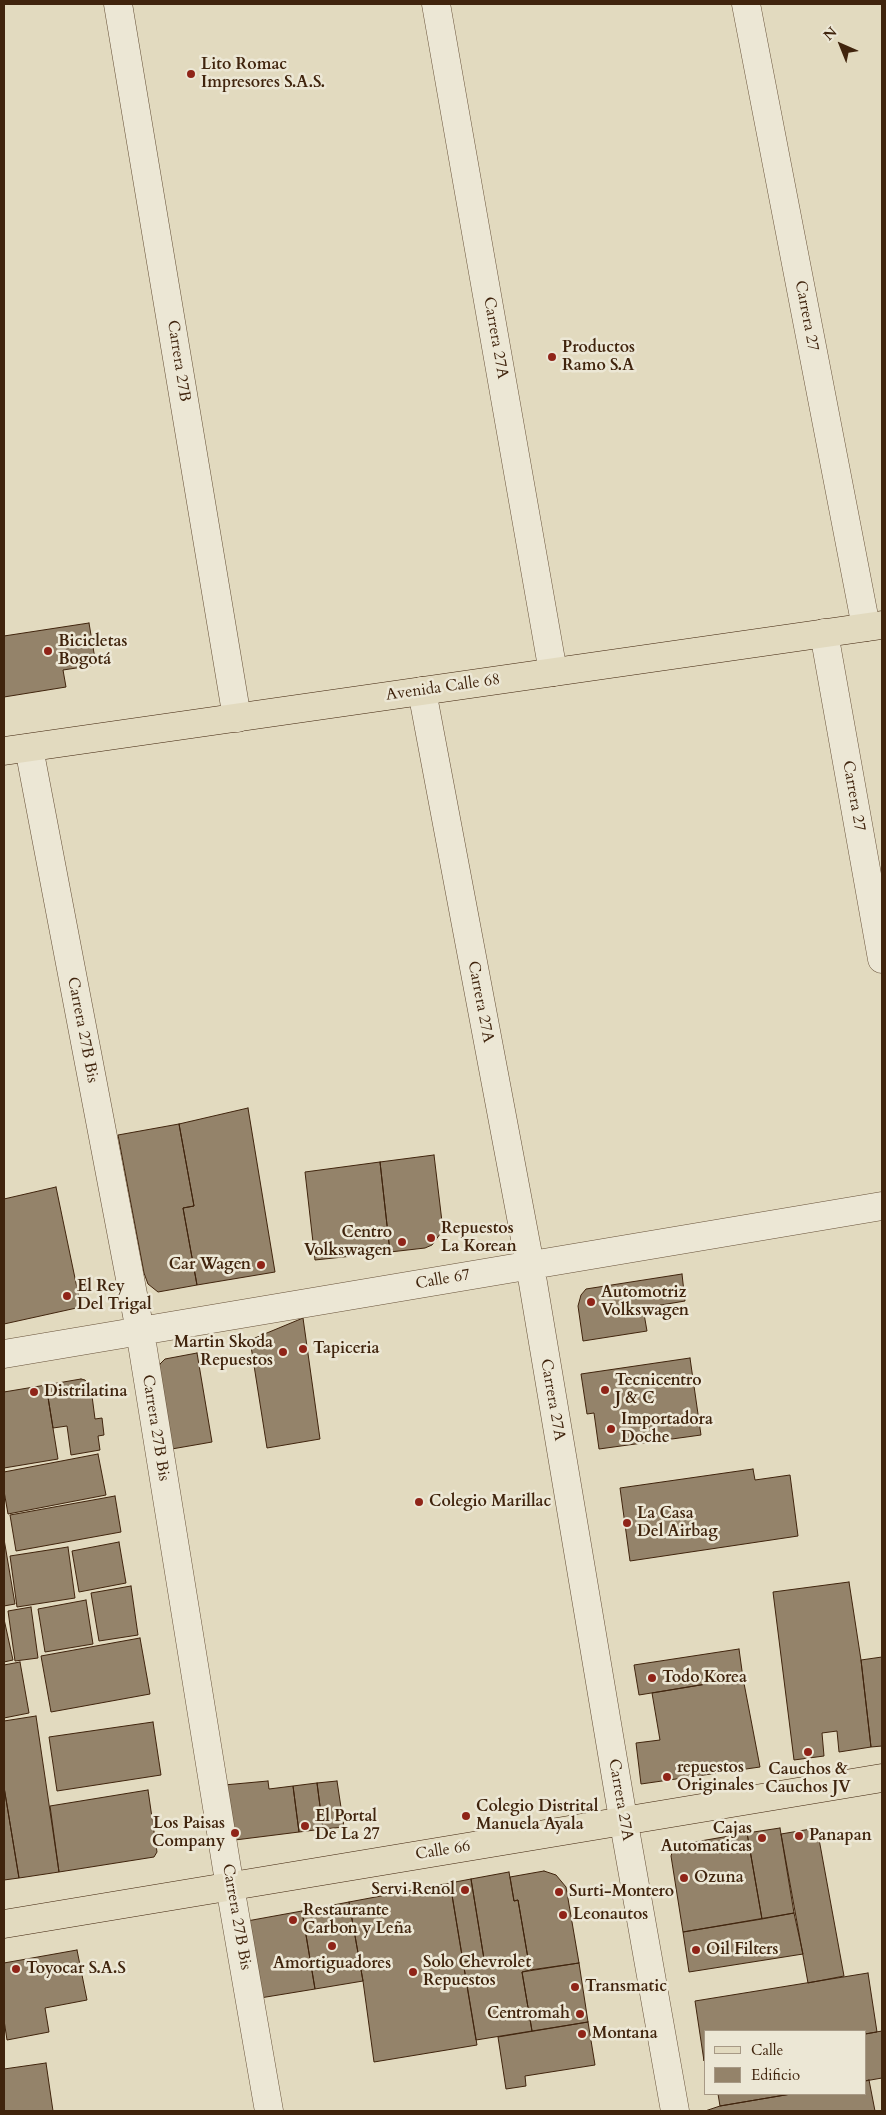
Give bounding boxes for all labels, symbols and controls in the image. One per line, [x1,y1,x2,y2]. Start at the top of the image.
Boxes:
north arrow [816,20,866,70]
text: N [819,23,841,45]
place label: Lito Romac Impresores S.A.S. [201,55,325,93]
marker: Lito Romac Impresores S.A.S. [185,68,197,80]
street label: Carrera 27 [790,279,822,353]
street label: Carrera 27A [478,296,512,380]
street label: Carrera 27B [162,319,194,403]
place label: Productos Ramo S.A [562,338,635,376]
marker: Productos Ramo S.A [546,351,558,363]
place label: Bicicletas Bogotá [58,632,127,670]
marker: Bicicletas Bogotá [42,645,54,657]
street label: Avenida Calle 68 [385,670,501,706]
street label: Carrera 27 [837,759,869,833]
street label: Carrera 27A [463,959,497,1045]
street label: Carrera 27B Bis [62,975,102,1085]
place label: Repuestos La Korean [441,1219,517,1257]
place label: Centro Volkswagen [304,1223,392,1261]
marker: Repuestos La Korean [425,1232,437,1244]
marker: Centro Volkswagen [396,1236,408,1248]
place label: Car Wagen [169,1255,251,1275]
marker: Car Wagen [255,1259,267,1271]
street label: Calle 67 [414,1266,472,1294]
place label: El Rey Del Trigal [77,1277,152,1315]
place label: Automotriz Volkswagen [601,1283,689,1321]
marker: El Rey Del Trigal [61,1290,73,1302]
marker: Automotriz Volkswagen [585,1296,597,1308]
place label: Martin Skoda Repuestos [174,1333,273,1371]
place label: Tapiceria [313,1339,380,1359]
marker: Tapiceria [297,1343,309,1355]
marker: Martin Skoda Repuestos [277,1346,289,1358]
street label: Carrera 27A [535,1358,569,1442]
place label: Tecnicentro J & C [615,1371,701,1409]
street label: Carrera 27B Bis [137,1373,173,1483]
place label: Distrilatina [44,1382,127,1402]
marker: Tecnicentro J & C [599,1384,611,1396]
marker: Distrilatina [28,1386,40,1398]
place label: Importadora Doche [621,1410,713,1448]
marker: Importadora Doche [605,1423,617,1435]
place label: Colegio Marillac [429,1492,551,1512]
marker: Colegio Marillac [413,1496,425,1508]
place label: La Casa Del Airbag [637,1504,718,1542]
marker: La Casa Del Airbag [621,1517,633,1529]
place label: Todo Korea [662,1668,747,1688]
marker: Todo Korea [646,1672,658,1684]
marker: Cauchos & Cauchos JV [802,1746,814,1758]
street label: Carrera 27A [603,1758,637,1842]
place label: repuestos Originales [677,1758,754,1796]
place label: Cauchos & Cauchos JV [765,1760,851,1798]
marker: repuestos Originales [661,1771,673,1783]
place label: Colegio Distrital Manuela Ayala [476,1797,598,1835]
place label: El Portal De La 27 [315,1807,380,1845]
marker: Colegio Distrital Manuela Ayala [460,1810,472,1822]
place label: Los Paisas Company [152,1814,225,1852]
place label: Cajas Automaticas [661,1819,752,1857]
marker: El Portal De La 27 [299,1820,311,1832]
place label: Panapan [809,1826,872,1846]
marker: Los Paisas Company [229,1827,241,1839]
marker: Panapan [793,1830,805,1842]
marker: Cajas Automaticas [756,1832,768,1844]
street label: Calle 66 [414,1837,472,1865]
street label: Carrera 27B Bis [217,1862,255,1972]
place label: Ozuna [694,1868,744,1888]
marker: Ozuna [678,1872,690,1884]
place label: Servi Renol [371,1880,455,1900]
place label: Surti-Montero [569,1882,674,1902]
marker: Servi Renol [459,1884,471,1896]
marker: Surti-Montero [553,1886,565,1898]
place label: Restaurante Carbon y Leña [303,1901,412,1939]
place label: Leonautos [573,1905,648,1925]
marker: Leonautos [557,1909,569,1921]
marker: Restaurante Carbon y Leña [287,1914,299,1926]
marker: Amortiguadores [326,1940,338,1952]
place label: Oil Filters [706,1940,778,1960]
marker: Oil Filters [690,1944,702,1956]
place label: Solo Chevrolet Repuestos [423,1953,531,1991]
place label: Amortiguadores [273,1954,391,1974]
place label: Toyocar S.A.S [26,1959,126,1979]
marker: Toyocar S.A.S [10,1963,22,1975]
marker: Solo Chevrolet Repuestos [407,1966,419,1978]
place label: Transmatic [585,1977,667,1997]
marker: Transmatic [569,1981,581,1993]
place label: Centromah [487,2004,570,2024]
marker: Centromah [574,2008,586,2020]
place label: Montana [592,2024,658,2044]
marker: Montana [576,2028,588,2040]
legend [704,2030,866,2095]
text: Calle [751,2040,783,2060]
text: Edificio [751,2065,800,2085]

